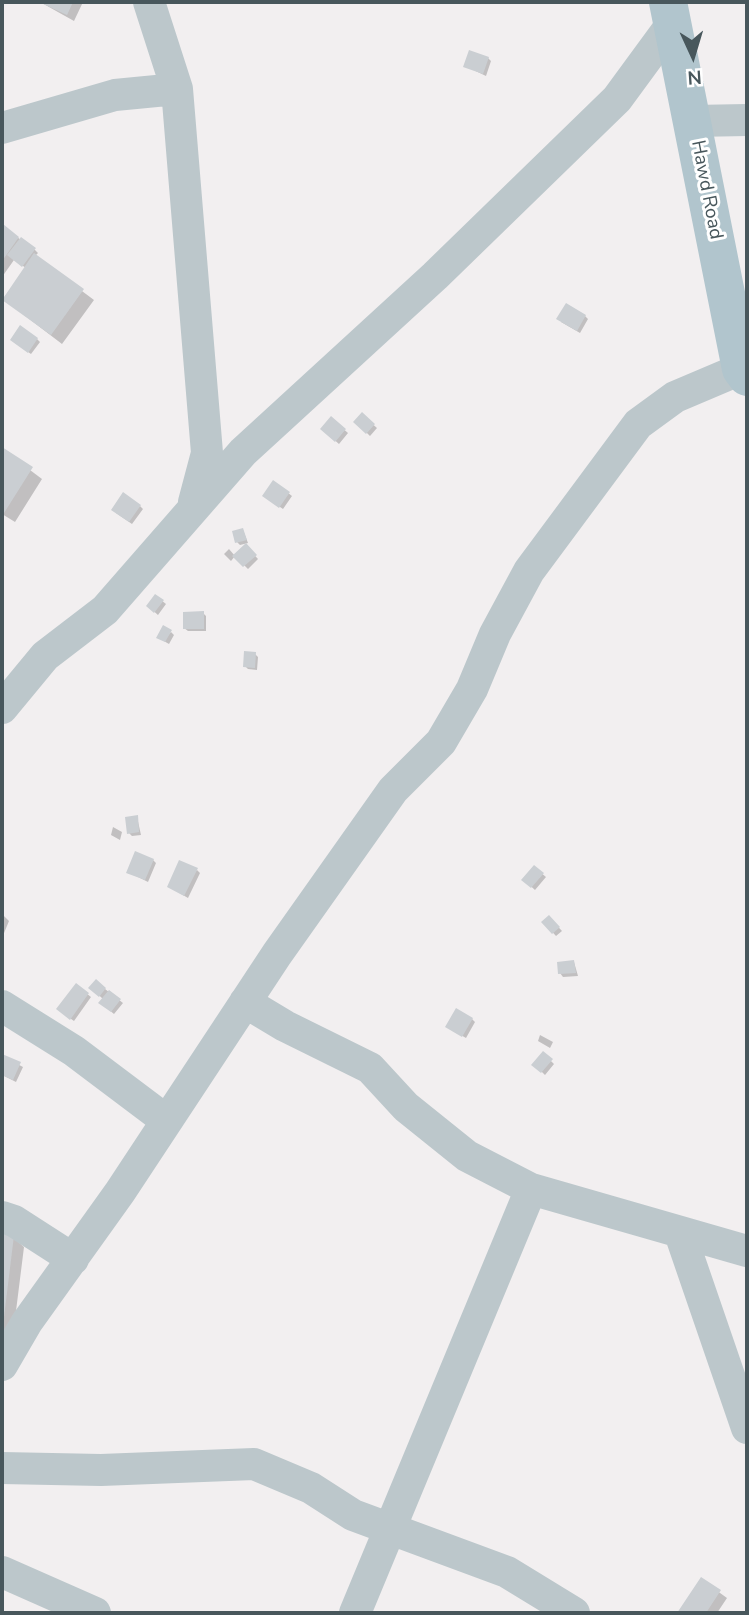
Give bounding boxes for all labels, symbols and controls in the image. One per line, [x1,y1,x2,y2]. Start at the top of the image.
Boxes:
north arrow [658,21,728,91]
text: N [686,63,702,90]
street label: Hawd Road [685,139,727,241]

